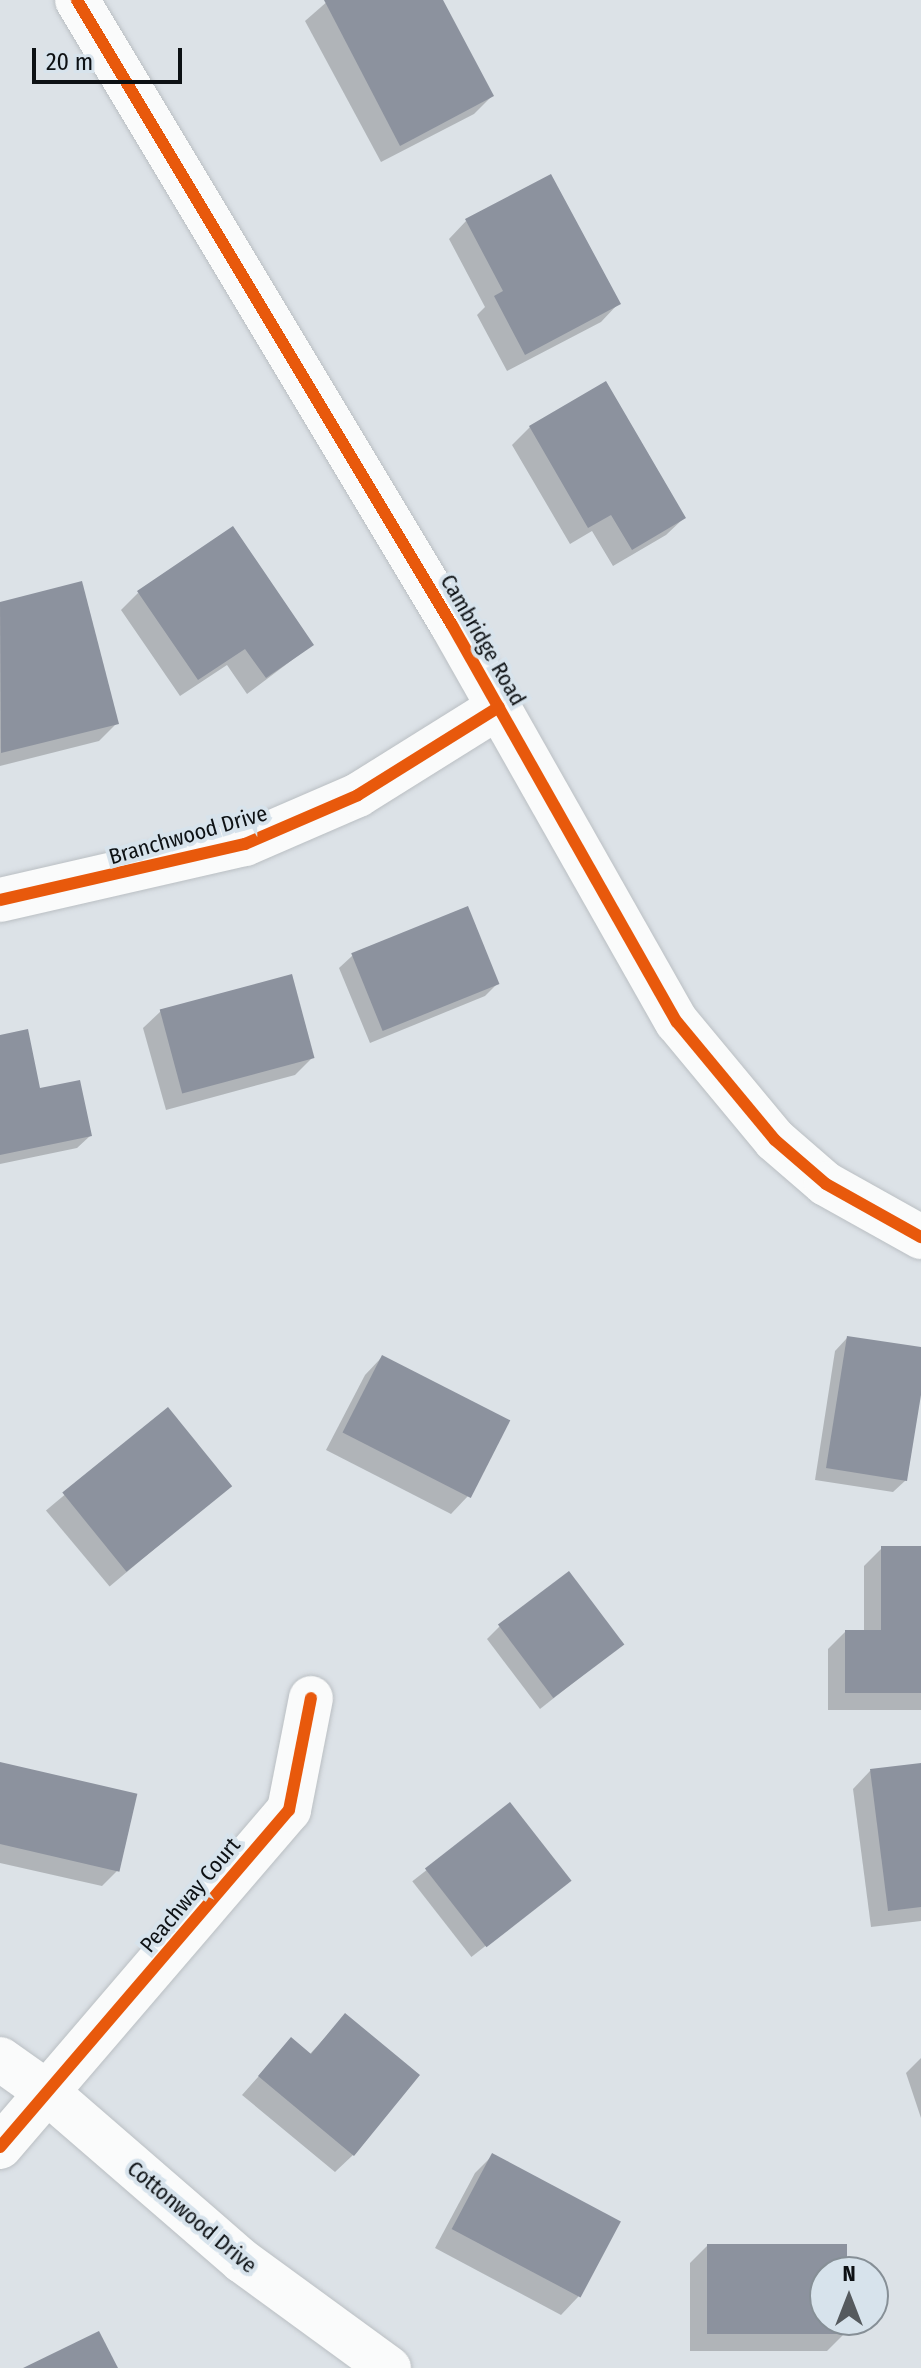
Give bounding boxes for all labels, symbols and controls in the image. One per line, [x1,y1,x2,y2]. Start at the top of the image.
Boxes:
scale bar [36,32,186,82]
text: 20 m [46,48,93,76]
street label: Cambridge Road [435,570,531,710]
street label: Branchwood Drive [106,800,270,870]
street label: Peachway Court [134,1832,246,1958]
street label: Cottonwood Drive [122,2155,262,2279]
north arrow [809,2256,889,2336]
text: N [842,2260,856,2287]

